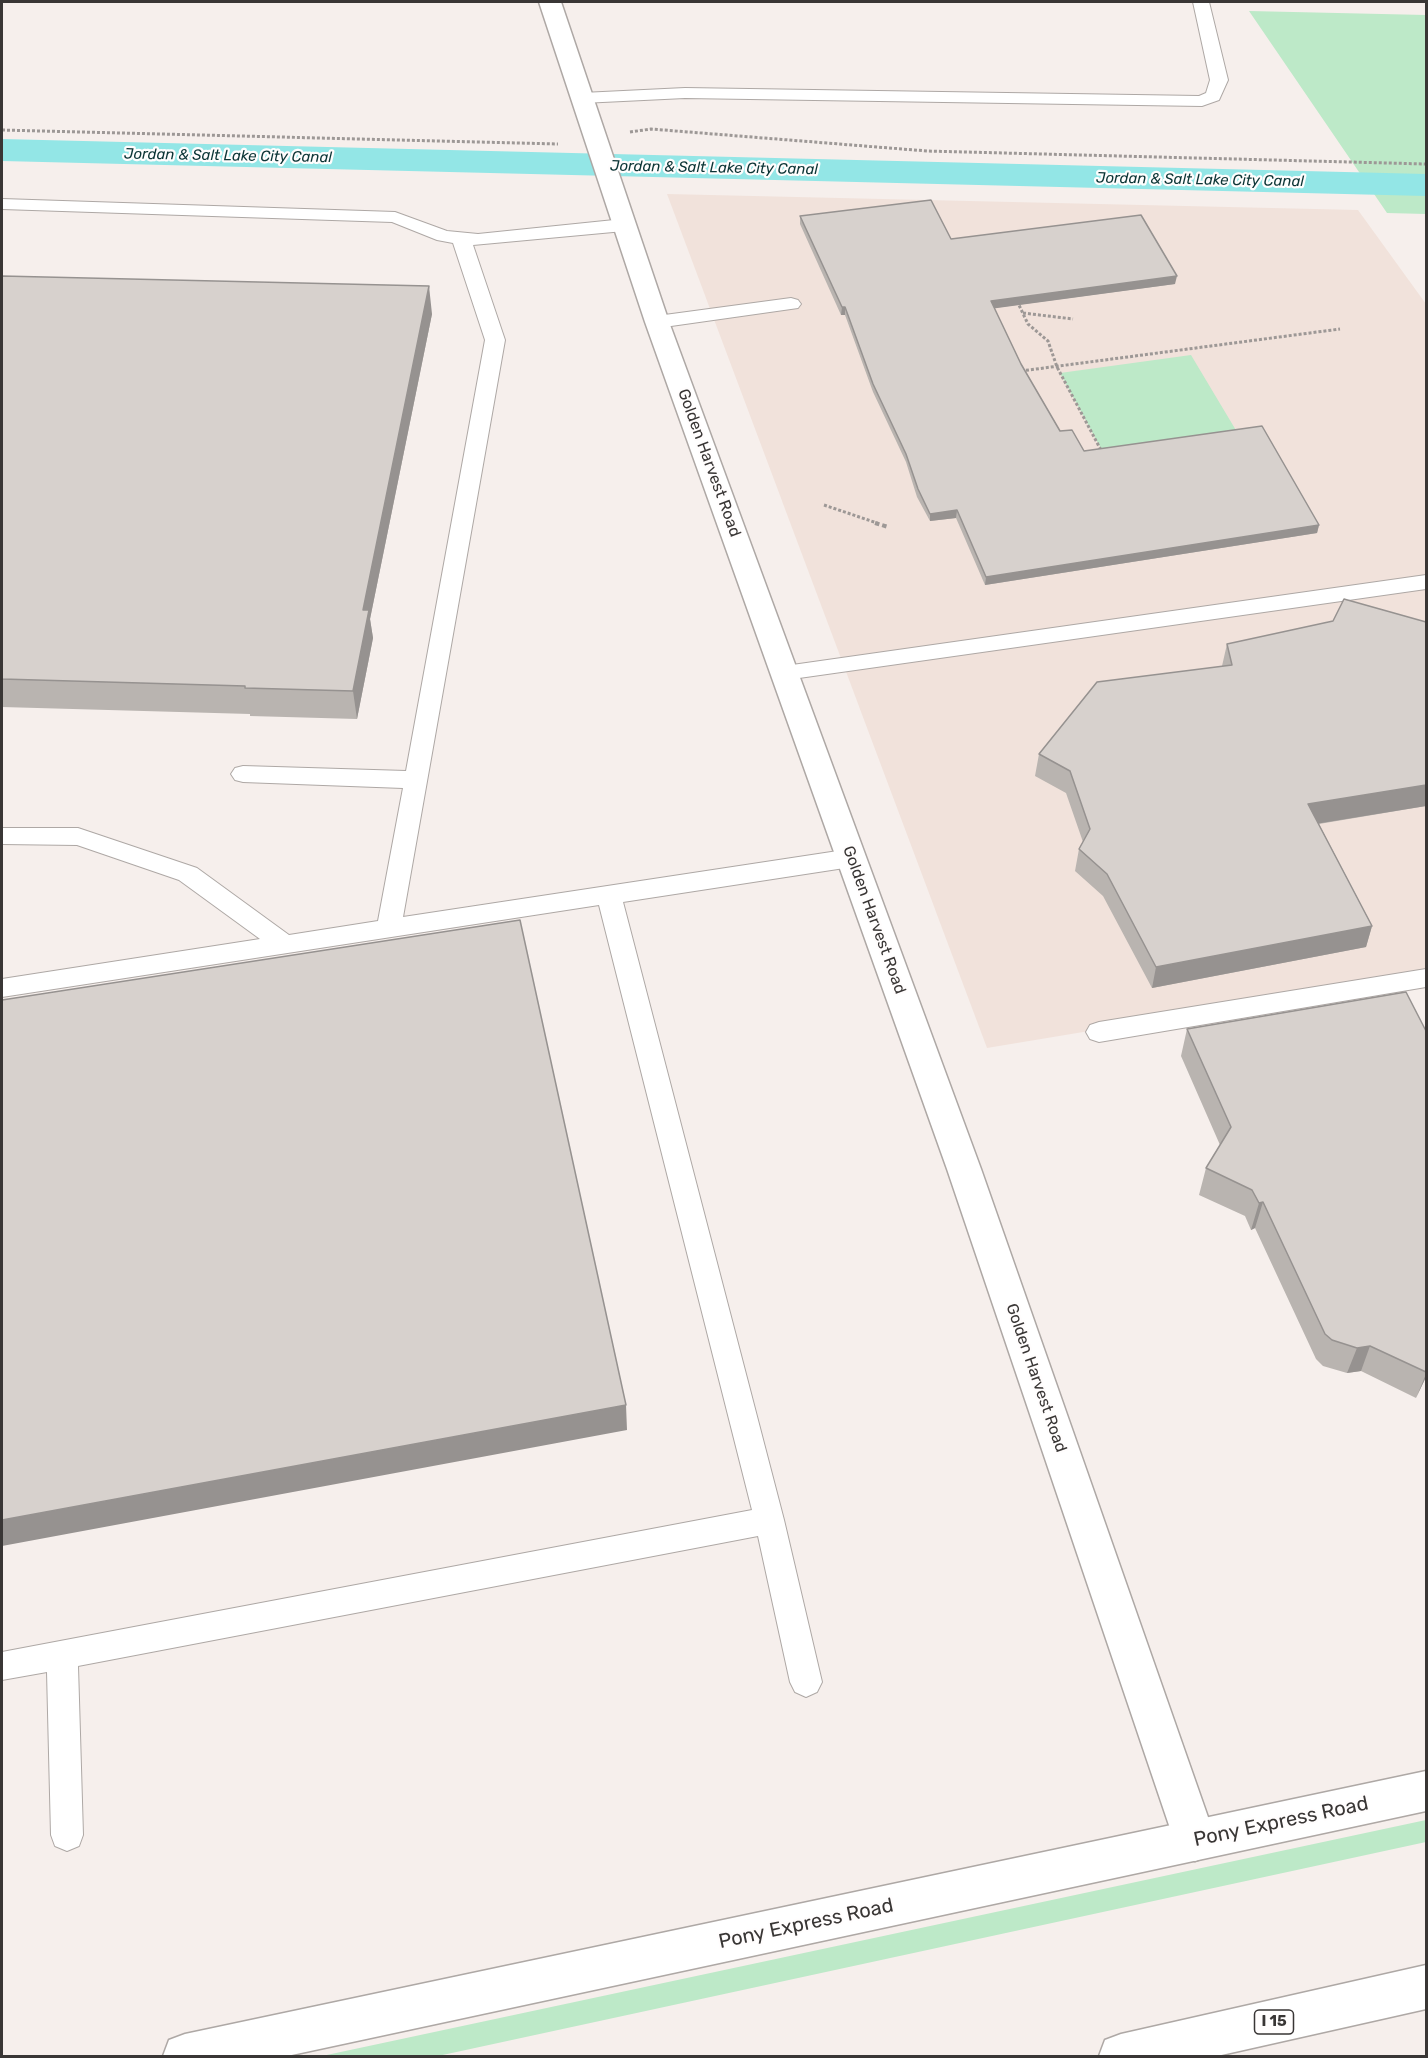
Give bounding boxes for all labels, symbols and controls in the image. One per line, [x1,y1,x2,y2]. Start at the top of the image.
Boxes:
water label: Jordan & Salt Lake City Canal [124,145,332,167]
water label: Jordan & Salt Lake City Canal [610,157,818,179]
water label: Jordan & Salt Lake City Canal [1096,169,1304,191]
street label: Golden Harvest Road [673,386,745,540]
street label: Golden Harvest Road [838,843,910,997]
street label: Golden Harvest Road [1002,1301,1070,1455]
street label: Pony Express Road [1191,1792,1371,1852]
street label: Pony Express Road [716,1894,896,1954]
road number: I 15 [1254,2010,1294,2034]

